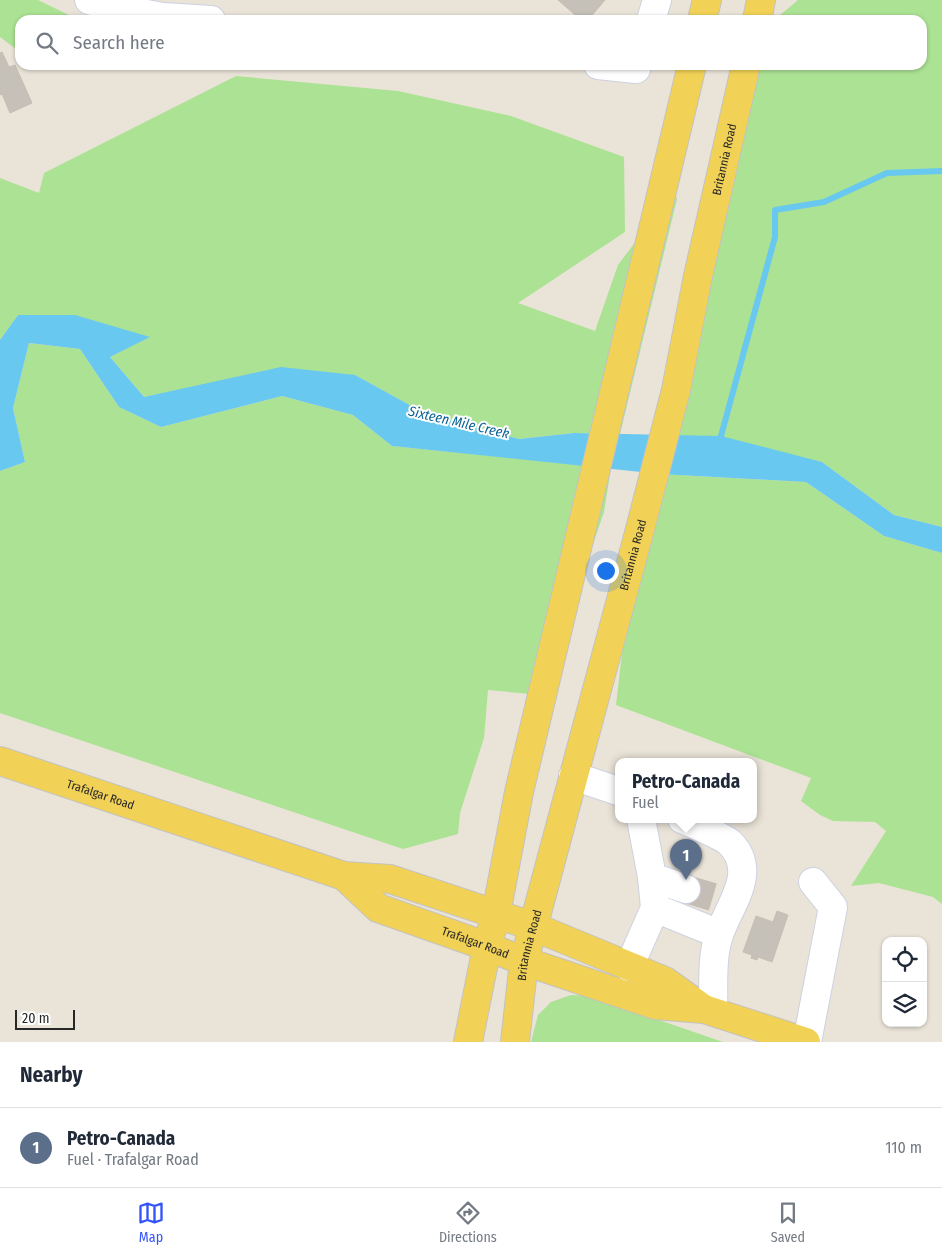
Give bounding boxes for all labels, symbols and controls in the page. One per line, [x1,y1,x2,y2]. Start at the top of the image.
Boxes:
search box [15,15,927,70]
icon: search [33,29,61,57]
text: Search here [73,31,165,54]
street label: Britannia Road [710,122,739,197]
water label: Sixteen Mile Creek [406,402,511,442]
street label: Britannia Road [617,518,649,592]
your location [593,558,619,584]
popup [615,758,757,823]
text: Petro-Canada [632,770,740,793]
street label: Trafalgar Road [65,777,136,812]
text: Fuel [632,793,659,812]
pin: 1 [670,839,702,880]
street label: Britannia Road [515,908,544,982]
street label: Trafalgar Road [440,924,511,961]
map controls [882,937,927,1027]
button: locate [882,937,927,982]
button: layers [882,982,927,1027]
scale bar [15,1007,75,1030]
text: 20 m [22,1010,50,1027]
text: Nearby [20,1062,82,1088]
text: Petro-Canada [67,1127,175,1150]
text: 1 [33,1138,39,1157]
text: 110 m [885,1138,922,1157]
text: Fuel · Trafalgar Road [67,1150,199,1169]
tab: Map [137,1199,165,1246]
tab: Directions [439,1199,497,1246]
tab: Saved [771,1199,805,1246]

